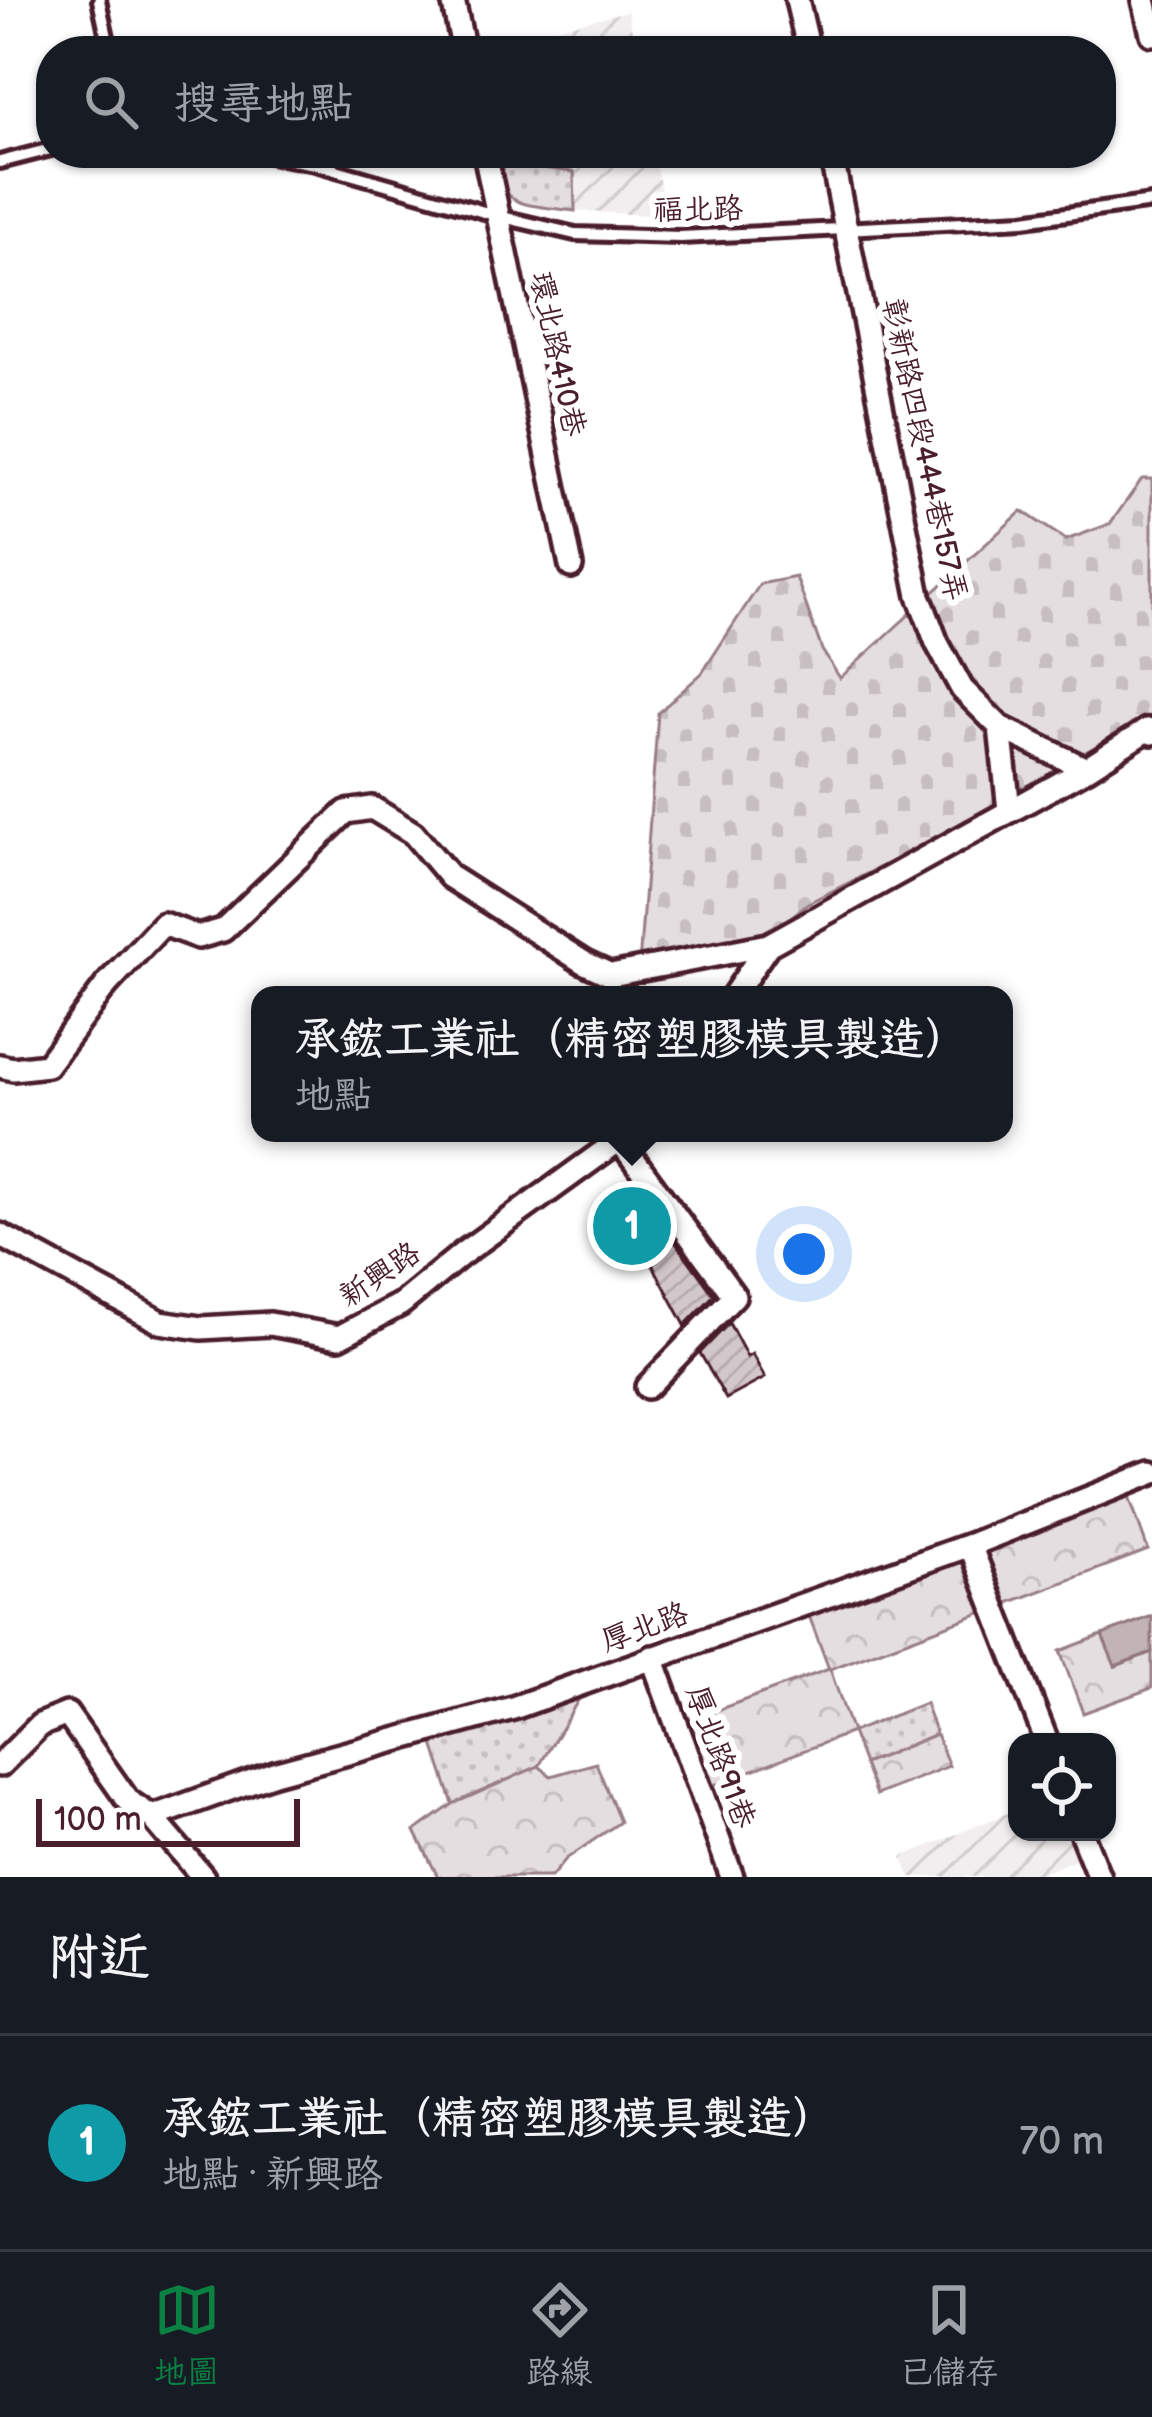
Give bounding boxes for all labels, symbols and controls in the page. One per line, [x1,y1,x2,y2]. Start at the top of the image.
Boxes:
search box [36,36,1116,168]
icon: search [78,69,144,135]
text: 搜尋地點 [174,77,354,132]
street label: 福北路 [653,191,743,229]
street label: 環北路410巷 [522,268,592,440]
street label: 彰新路四段444巷157弄 [874,295,974,605]
popup [251,986,1013,1142]
text: 承鋐工業社（精密塑膠模具製造） [294,1013,970,1068]
text: 地點 [294,1073,373,1120]
pin: 1 [593,1181,671,1271]
your location [774,1224,834,1284]
street label: 新興路 [333,1235,427,1315]
street label: 厚北路 [597,1596,693,1660]
street label: 厚北路91巷 [678,1681,762,1833]
map controls [1008,1733,1116,1841]
button: locate [1008,1733,1116,1841]
scale bar [36,1793,300,1846]
text: 100 m [54,1800,142,1840]
text: 附近 [48,1928,150,1989]
text: 承鋐工業社（精密塑膠模具製造） [162,2092,837,2147]
text: 1 [79,2119,95,2166]
text: 70 m [1019,2119,1104,2166]
text: 地點 · 新興路 [162,2152,382,2199]
tab: 地圖 [154,2277,220,2393]
tab: 路線 [527,2277,593,2393]
tab: 已儲存 [900,2277,999,2393]

